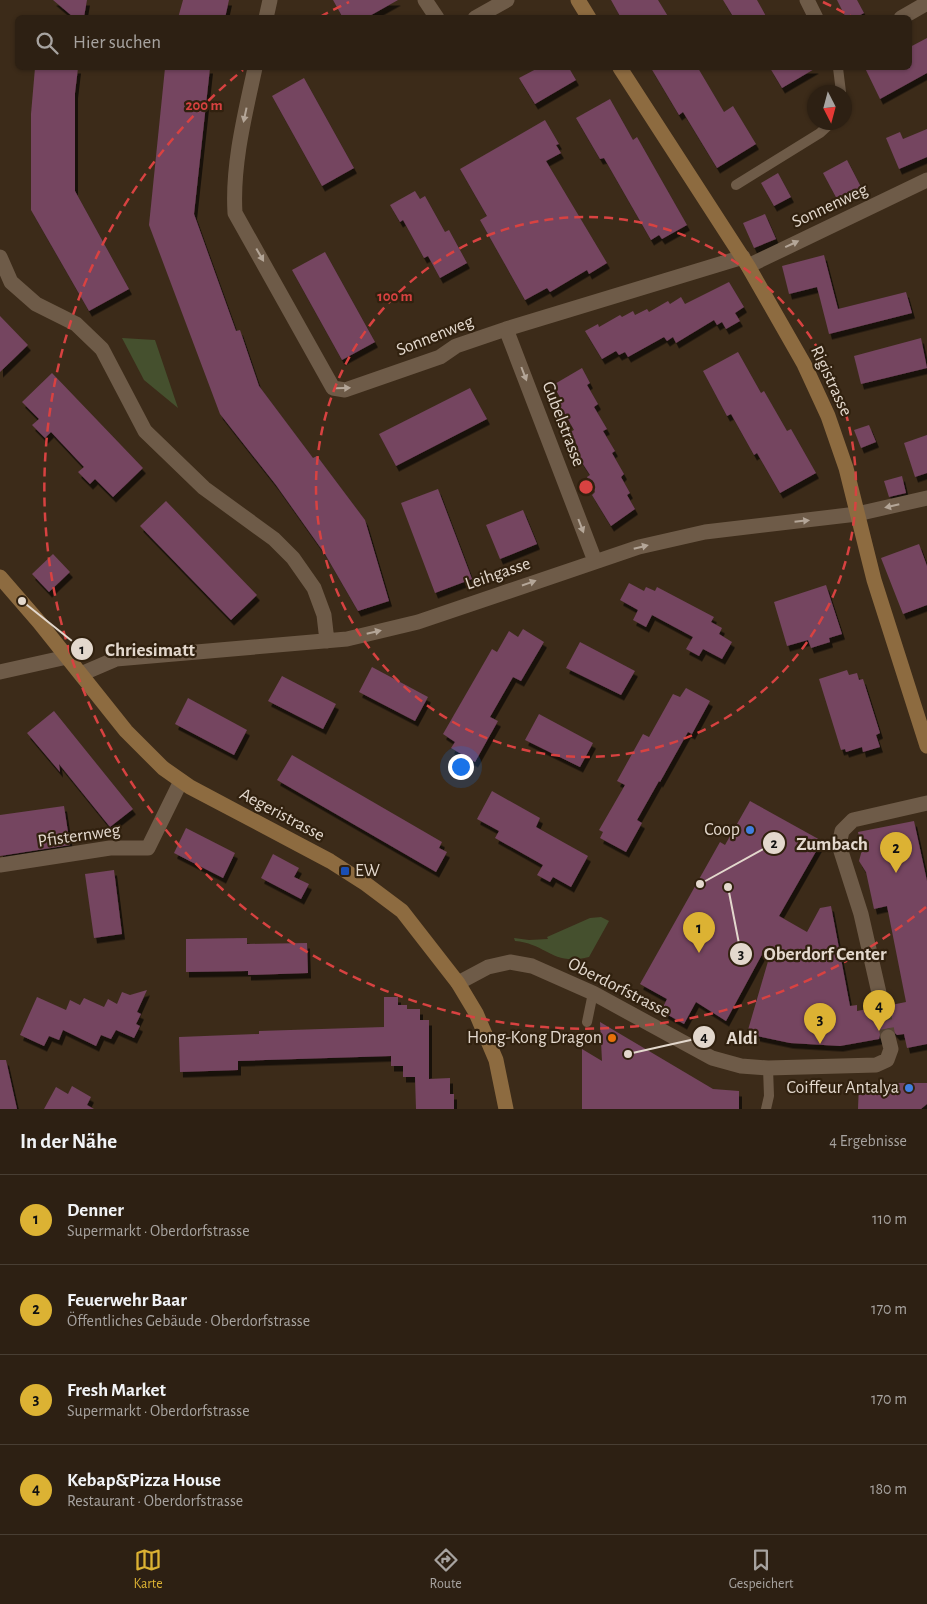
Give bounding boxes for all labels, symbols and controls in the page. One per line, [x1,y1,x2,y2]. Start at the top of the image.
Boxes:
search box [15,15,912,70]
icon: search [33,29,61,57]
text: Hier suchen [73,33,161,52]
north arrow [807,85,852,130]
text: 200 m [185,98,223,113]
one-way arrow [241,108,249,123]
street label: Sonnenweg [789,181,871,231]
one-way arrow [785,240,799,248]
one-way arrow [255,248,264,261]
text: 100 m [377,289,413,304]
street label: Sonnenweg [394,312,476,360]
street label: Rigistrasse [807,343,855,419]
one-way arrow [520,367,528,382]
street label: Gubelstrasse [539,379,587,469]
one-way arrow [336,384,352,392]
centre of rings [577,478,595,496]
one-way arrow [884,502,899,510]
one-way arrow [794,517,810,525]
one-way arrow [578,519,586,533]
one-way arrow [634,542,649,550]
street label: Leihgasse [463,554,533,594]
one-way arrow [522,579,537,587]
one-way arrow [367,628,382,636]
callout: Chriesimatt [70,632,205,666]
text: Chriesimatt [105,641,196,660]
text: 1 [79,642,85,657]
your location [448,754,474,780]
street label: Aegeristrasse [237,785,327,845]
street label: Pfisternweg [36,821,122,851]
place label: Coop [704,821,740,839]
marker: Coop [744,824,756,836]
callout: Zumbach [761,826,878,860]
pin: 2 [880,832,912,873]
text: Zumbach [796,835,868,854]
text: 2 [770,836,778,851]
place label: EW [355,862,380,880]
marker: EW [339,865,351,877]
pin: 1 [683,912,715,953]
callout: Oberdorf Center [729,937,897,971]
text: Oberdorf Center [763,945,887,964]
text: 3 [738,947,744,962]
street label: Oberdorfstrasse [565,955,673,1021]
pin: 4 [863,990,895,1031]
pin: 3 [804,1003,836,1044]
callout: Aldi [691,1020,768,1054]
place label: Hong-Kong Dragon [467,1029,602,1047]
text: Aldi [726,1029,758,1048]
text: 4 [700,1030,708,1045]
marker: Hong-Kong Dragon [606,1032,618,1044]
place label: Coiffeur Antalya [786,1079,899,1097]
marker: Coiffeur Antalya [903,1082,915,1094]
text: In der Nähe [20,1131,117,1152]
text: 4 Ergebnisse [829,1133,907,1149]
text: Denner [67,1201,124,1220]
text: 1 [33,1211,39,1227]
text: 110 m [872,1211,907,1227]
text: Supermarkt · Oberdorfstrasse [67,1223,250,1239]
text: Feuerwehr Baar [67,1291,187,1310]
text: 2 [32,1301,40,1317]
text: 170 m [871,1301,907,1317]
text: Öffentliches Gebäude · Oberdorfstrasse [67,1313,310,1329]
text: Fresh Market [67,1381,166,1400]
text: 3 [33,1391,39,1407]
text: 170 m [871,1391,907,1407]
text: Supermarkt · Oberdorfstrasse [67,1403,250,1419]
text: Kebap&Pizza House [67,1471,221,1490]
text: 4 [32,1481,40,1497]
text: 180 m [870,1481,907,1497]
text: Restaurant · Oberdorfstrasse [67,1493,243,1509]
tab: Karte [134,1546,163,1593]
tab: Route [430,1546,462,1593]
tab: Gespeichert [729,1546,793,1593]

